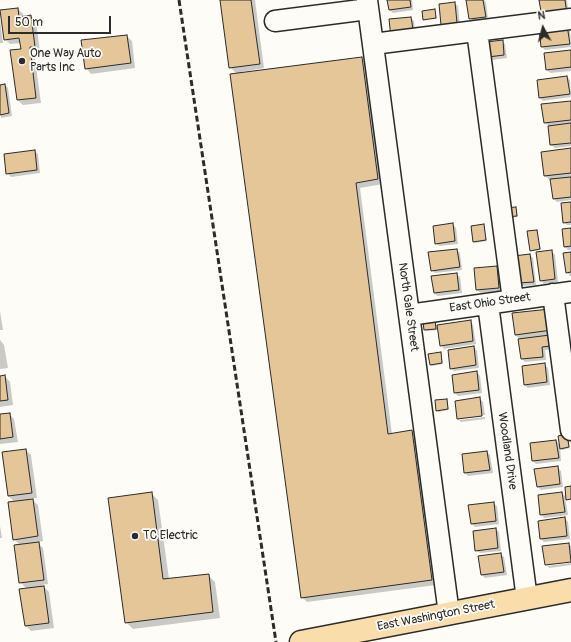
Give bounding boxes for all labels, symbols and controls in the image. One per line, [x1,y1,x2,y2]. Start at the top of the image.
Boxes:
scale bar [10,8,113,34]
north arrow [523,8,563,48]
text: N [537,9,546,22]
text: 50 m [15,15,43,30]
place label: One Way Auto Parts Inc [30,47,101,75]
marker: One Way Auto Parts Inc [17,56,27,66]
street label: North Gale Street [395,262,421,352]
street label: East Ohio Street [449,290,531,316]
street label: Woodland Drive [494,411,520,491]
place label: TC Electric [143,529,198,543]
marker: TC Electric [130,531,140,541]
street label: East Washington Street [376,598,496,634]

